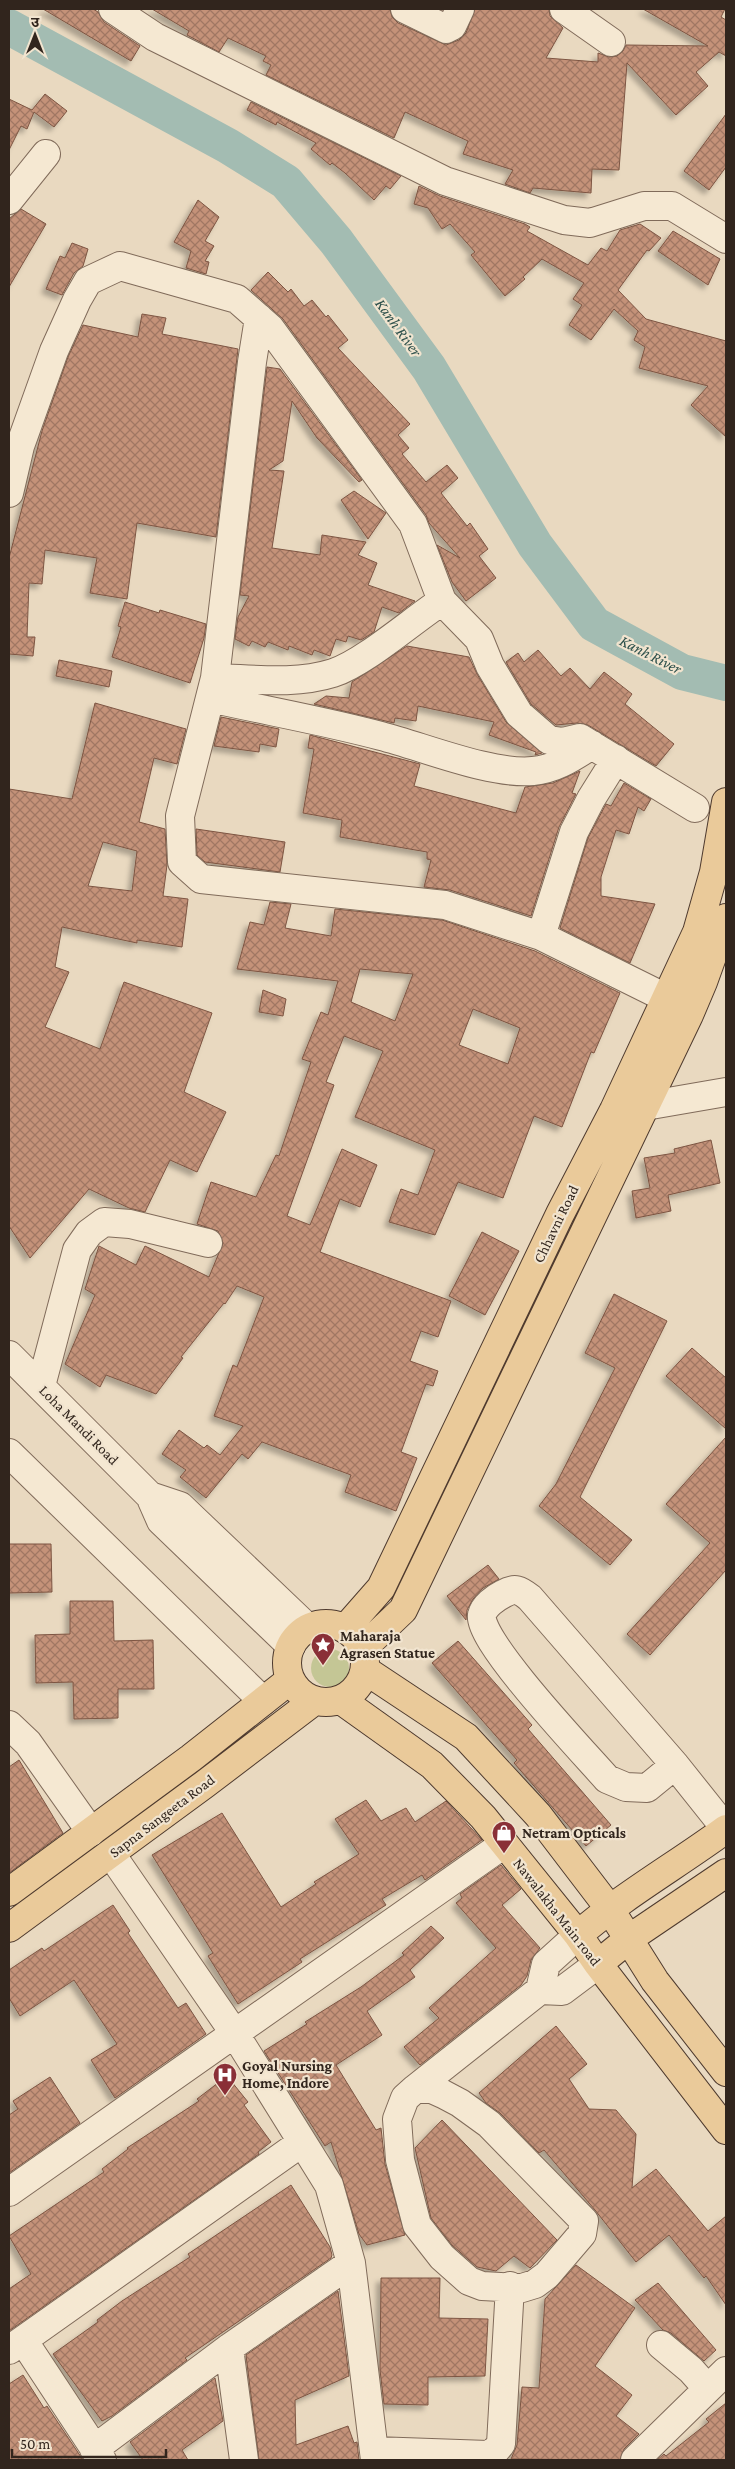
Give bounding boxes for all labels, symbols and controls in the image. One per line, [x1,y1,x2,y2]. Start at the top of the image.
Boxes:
north arrow [10,10,60,60]
text: उ [31,14,40,30]
water label: Kanh River [372,295,425,360]
water label: Kanh River [617,632,685,677]
street label: Chhavni Road [530,1183,582,1265]
street label: Loha Mandi Road [36,1382,122,1468]
place label: Maharaja Agrasen Statue [339,1628,435,1661]
place icon: Maharaja Agrasen Statue [310,1632,336,1666]
street label: Sapna Sangeeta Road [106,1771,218,1861]
shop icon: Netram Opticals [491,1820,517,1854]
place label: Netram Opticals [522,1825,626,1841]
street label: Nawalakha Main road [510,1855,604,1969]
place label: Goyal Nursing Home, Indore [242,2058,333,2091]
hospital icon: Goyal Nursing Home, Indore [212,2062,238,2096]
scale bar [12,2426,166,2458]
text: 50 m [20,2436,50,2452]

